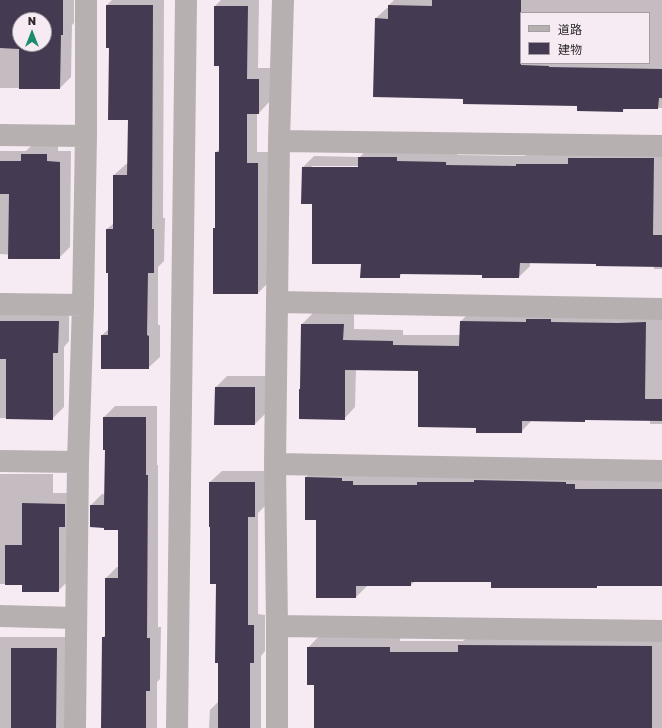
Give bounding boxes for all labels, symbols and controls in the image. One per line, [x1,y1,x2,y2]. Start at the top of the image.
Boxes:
north arrow [12,12,52,52]
legend [520,12,650,64]
text: N [28,14,36,27]
text: 道路 [558,22,582,37]
text: 建物 [558,42,582,57]

